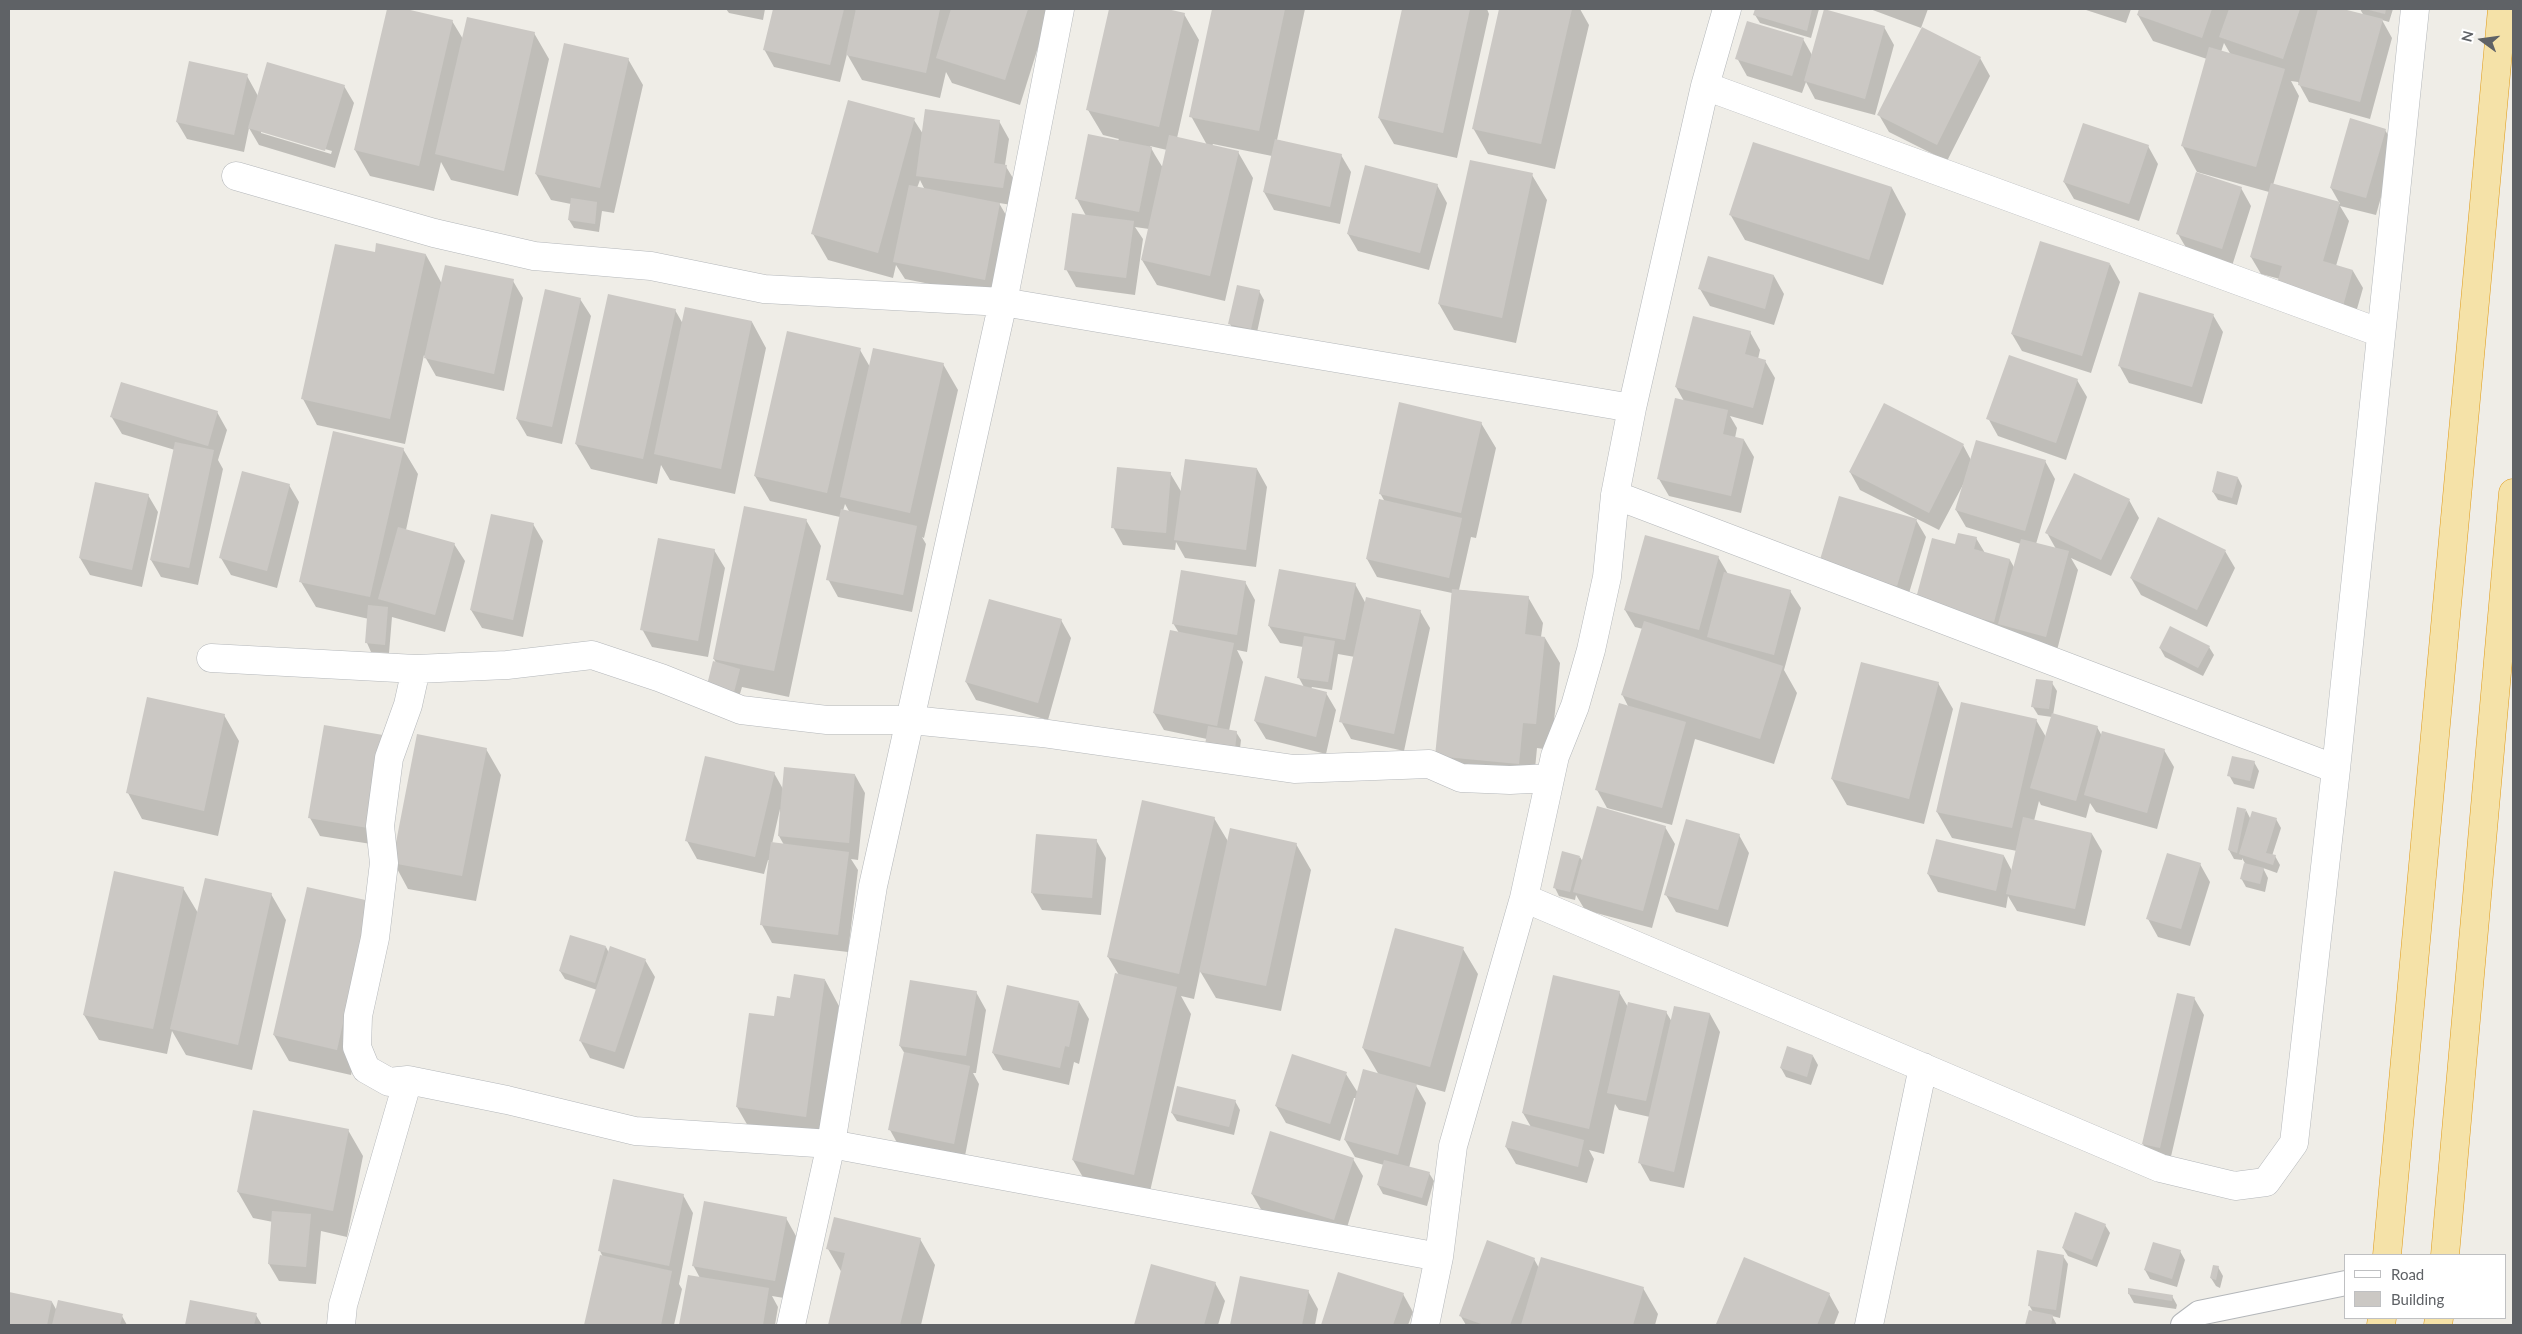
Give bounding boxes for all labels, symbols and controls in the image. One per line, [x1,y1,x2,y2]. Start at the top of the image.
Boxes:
north arrow [2457,15,2507,65]
text: N [2457,29,2477,44]
legend [2344,1254,2507,1319]
text: Road [2391,1265,2424,1283]
text: Building [2391,1290,2444,1308]

